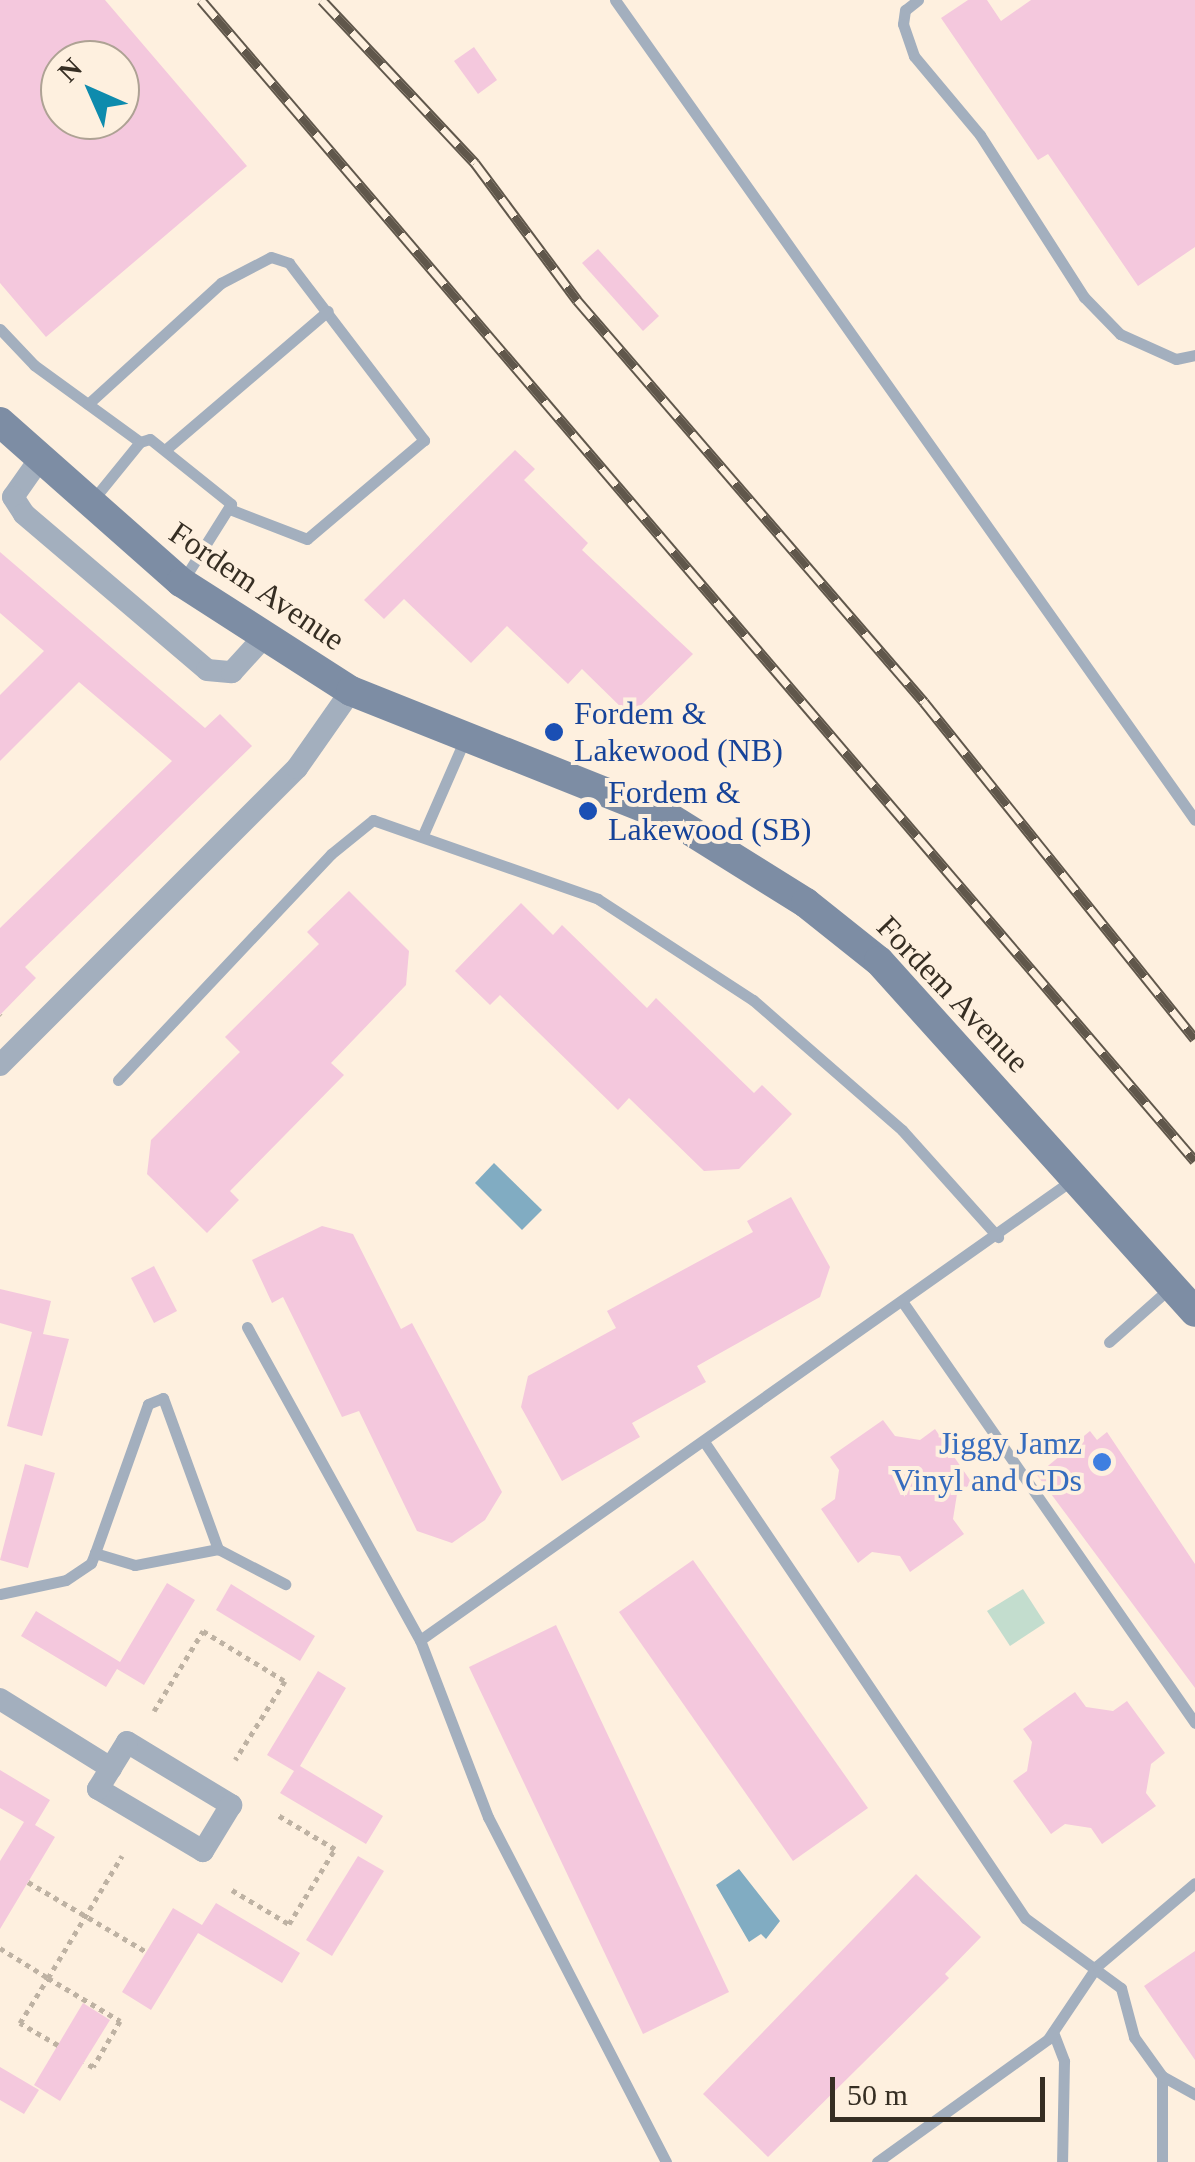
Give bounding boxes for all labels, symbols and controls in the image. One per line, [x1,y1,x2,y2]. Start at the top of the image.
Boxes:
north arrow [40,40,140,140]
text: N [52,52,88,88]
street label: Fordem Avenue [161,513,353,659]
place label: Fordem & Lakewood (NB) [574,695,783,770]
marker: Fordem & Lakewood (NB) [543,721,565,743]
place label: Fordem & Lakewood (SB) [608,774,812,849]
marker: Fordem & Lakewood (SB) [577,800,599,822]
street label: Fordem Avenue [868,907,1038,1081]
place label: Jiggy Jamz Vinyl and CDs [892,1425,1082,1500]
marker: Jiggy Jamz Vinyl and CDs [1091,1451,1113,1473]
scale bar [835,2057,1050,2119]
text: 50 m [847,2078,908,2111]

